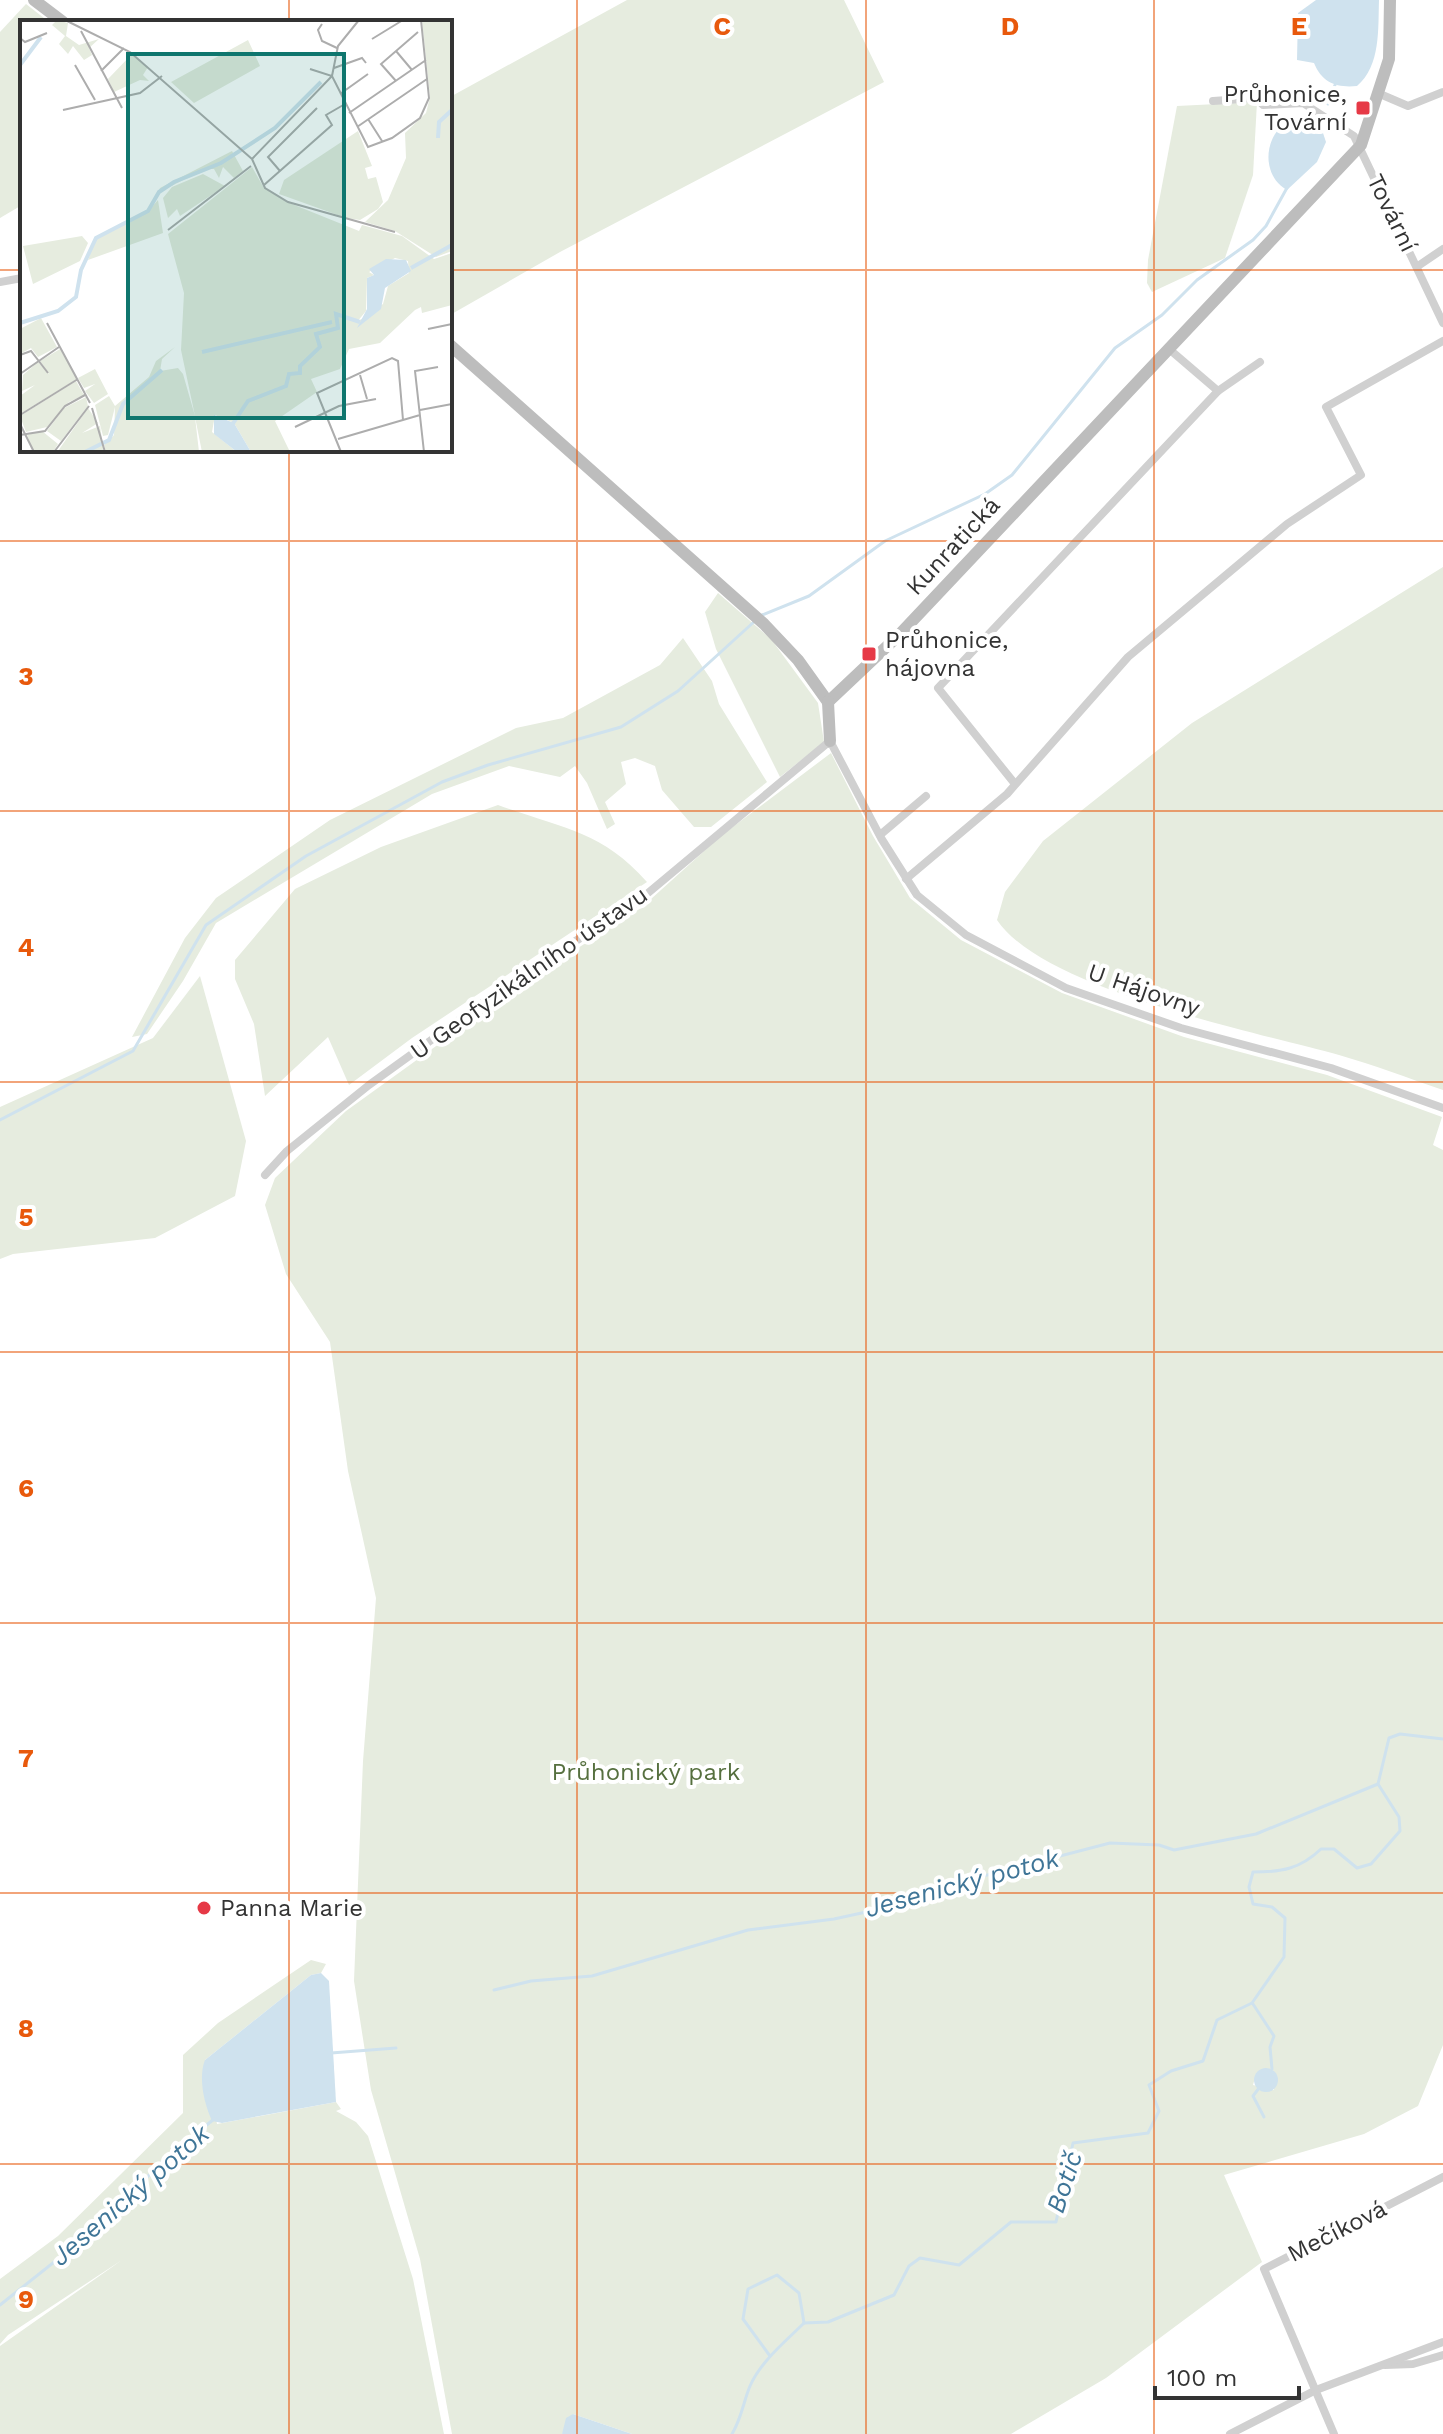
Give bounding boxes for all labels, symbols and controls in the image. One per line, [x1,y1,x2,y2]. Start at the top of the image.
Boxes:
text: C [713,11,731,41]
text: D [1001,11,1019,41]
text: E [1291,11,1307,41]
inset map [20,20,452,452]
place label: Průhonice, Tovární [1224,80,1347,136]
marker: Průhonice, Tovární [1354,99,1372,117]
street label: Tovární [1361,170,1423,256]
street label: Kunratická [900,491,1006,601]
place label: Průhonice, hájovna [885,626,1008,682]
marker: Průhonice, hájovna [860,645,878,663]
text: 3 [18,661,34,691]
street label: U Geofyzikálního ústavu [405,880,653,1066]
text: 4 [18,932,35,962]
street label: U Hájovny [1084,958,1204,1022]
text: 5 [18,1202,34,1232]
text: 6 [18,1473,34,1503]
text: 7 [18,1743,34,1773]
park label: Průhonický park [552,1758,741,1786]
water label: Jesenický potok [862,1842,1063,1923]
place label: Panna Marie [220,1894,363,1922]
marker: Panna Marie [195,1899,213,1917]
text: 8 [18,2013,34,2043]
water label: Jesenický potok [45,2118,216,2272]
water label: Botič [1040,2147,1088,2217]
street label: Mečíková [1283,2194,1391,2268]
text: 9 [18,2284,34,2314]
scale bar [1155,2350,1299,2400]
text: 100 m [1167,2364,1237,2392]

